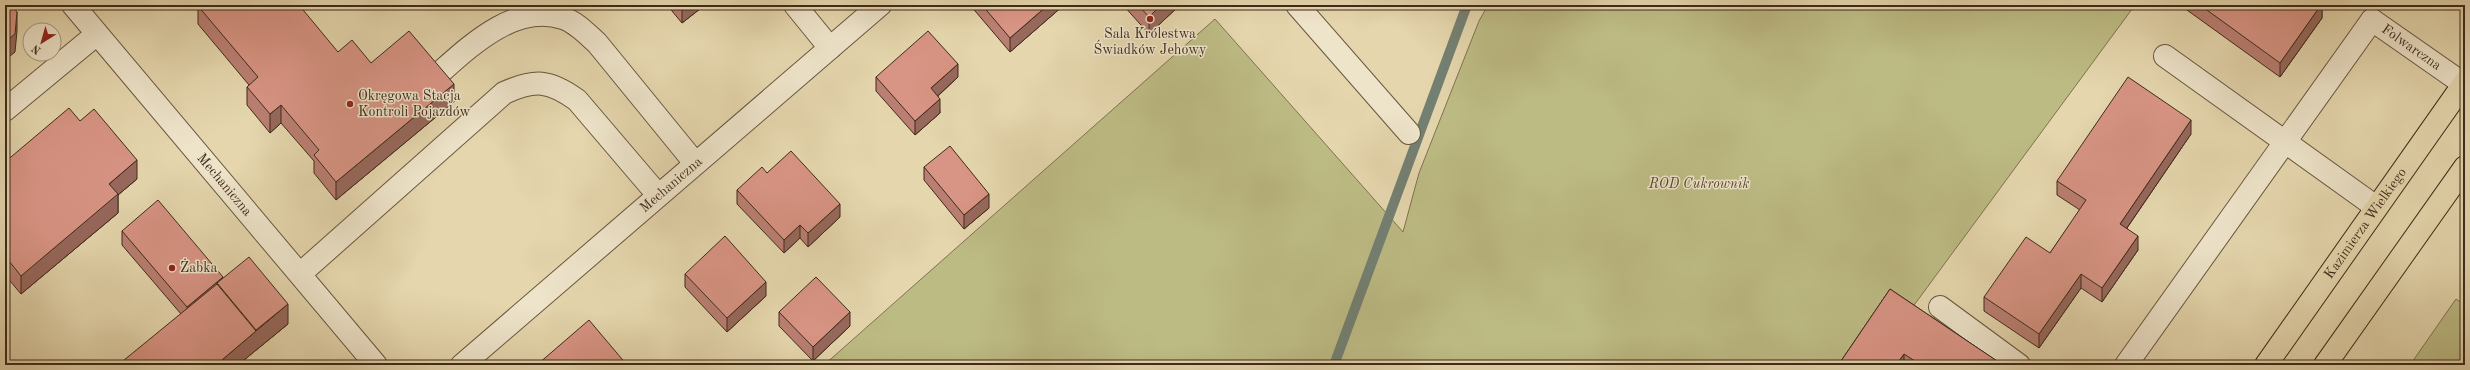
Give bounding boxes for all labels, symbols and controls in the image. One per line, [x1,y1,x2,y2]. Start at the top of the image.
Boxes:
marker: Sala Królestwa Świadków Jehowy [1145,14,1155,24]
north arrow [22,22,62,62]
street label: Folwarczna [2379,22,2444,73]
place label: Sala Królestwa Świadków Jehowy [1094,27,1207,57]
text: N [30,42,44,56]
place label: Okręgowa Stacja Kontroli Pojazdów [358,89,470,119]
marker: Okręgowa Stacja Kontroli Pojazdów [345,99,355,109]
street label: Mechaniczna [194,151,255,219]
street label: Mechaniczna [637,154,705,215]
street label: Kazimierza Wielkiego [2322,165,2409,281]
park label: ROD Cukrownik [1648,177,1750,191]
place label: Żabka [180,258,217,275]
marker: Żabka [167,263,177,273]

